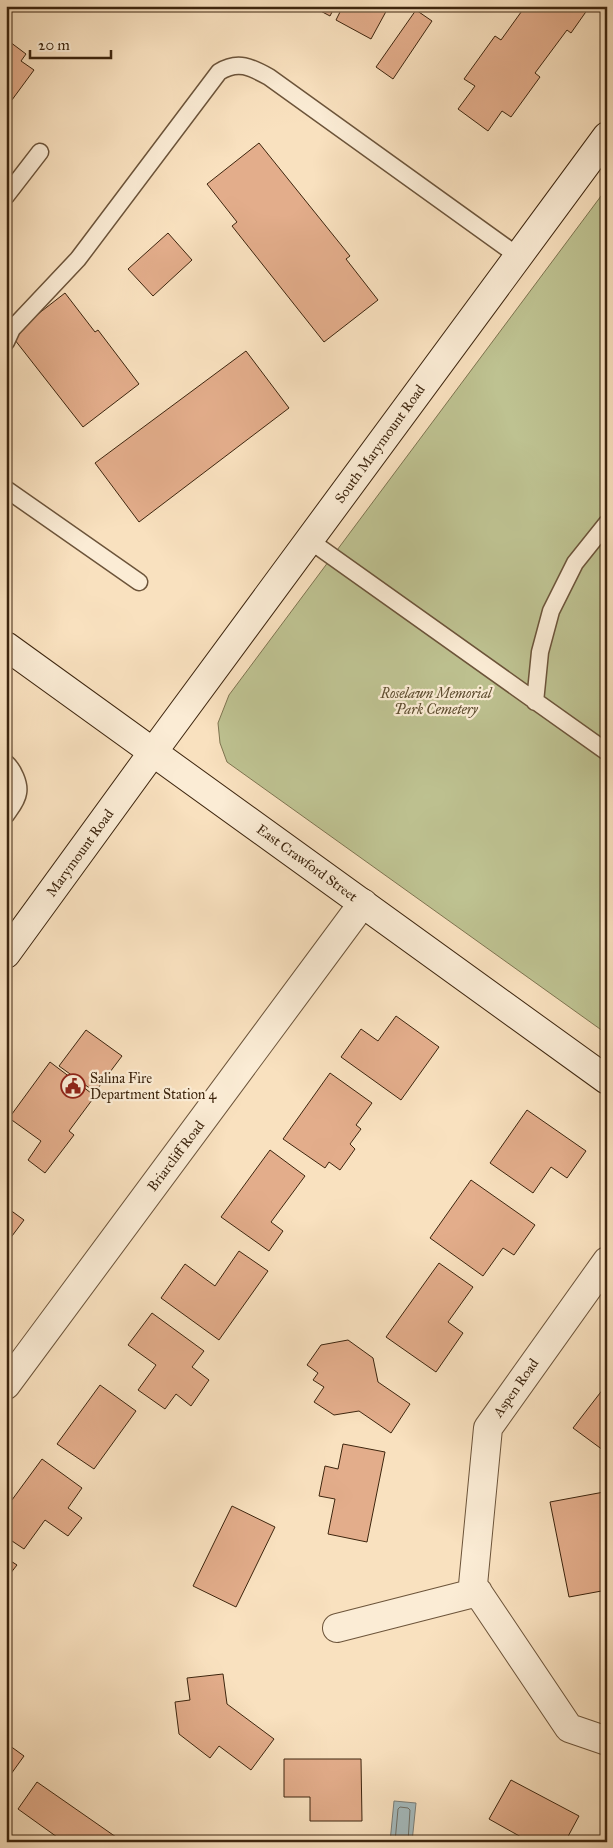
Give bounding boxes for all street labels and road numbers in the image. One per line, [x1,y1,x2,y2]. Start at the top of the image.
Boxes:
street label: South Marymount Road [331,381,429,507]
street label: Marymount Road [43,806,117,900]
street label: East Crawford Street [253,821,361,905]
street label: Briarcliff Road [144,1117,208,1195]
street label: Aspen Road [489,1355,542,1421]

